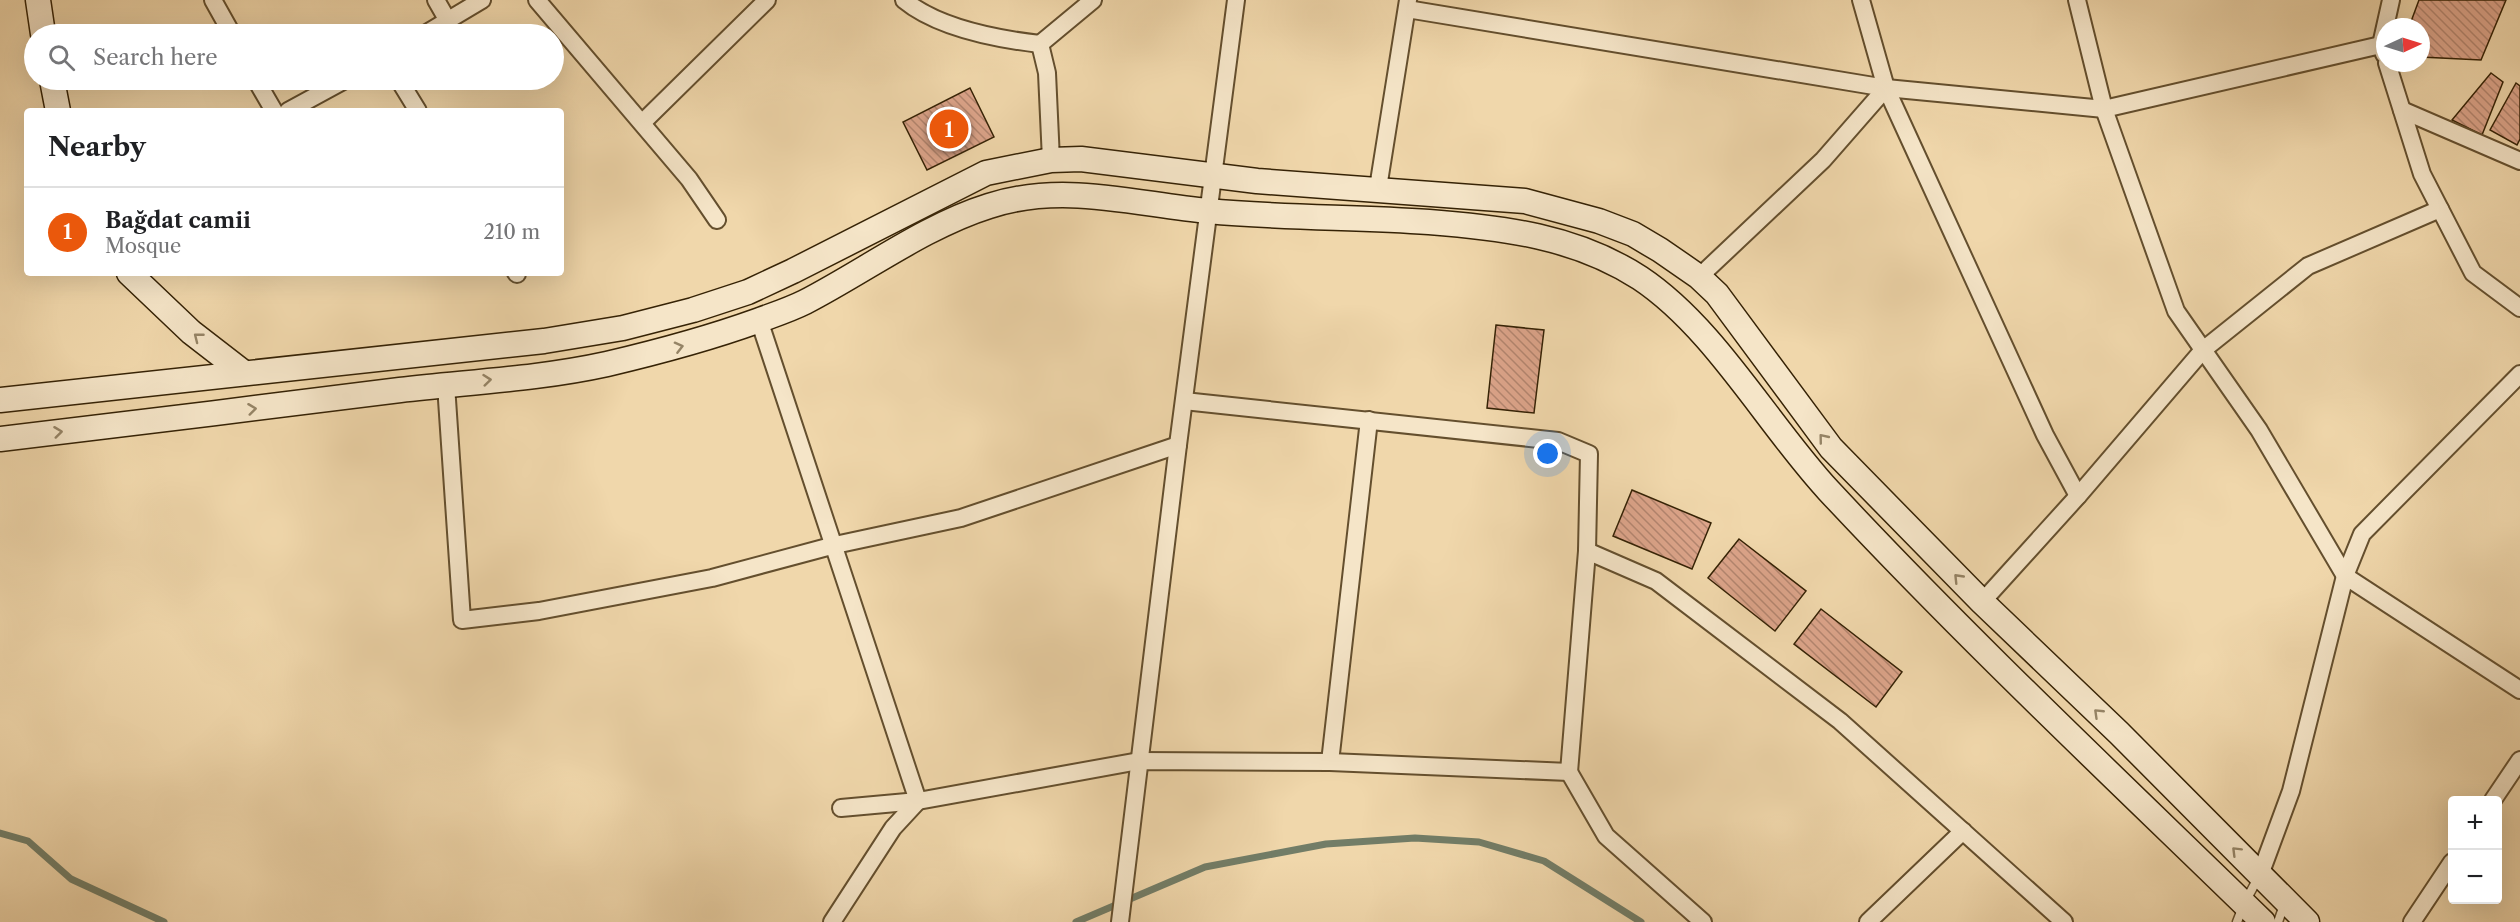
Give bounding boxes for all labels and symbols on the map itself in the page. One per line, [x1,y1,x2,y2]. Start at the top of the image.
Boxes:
north arrow [2376,18,2430,72]
pin: 1 [930,106,968,152]
one-way arrow [194,334,205,345]
one-way arrow [673,341,683,354]
one-way arrow [482,375,491,387]
one-way arrow [247,403,256,415]
one-way arrow [53,427,63,439]
one-way arrow [1819,433,1830,444]
your location [1533,439,1562,468]
one-way arrow [1955,574,1966,585]
one-way arrow [2095,709,2105,720]
one-way arrow [2233,848,2244,859]

